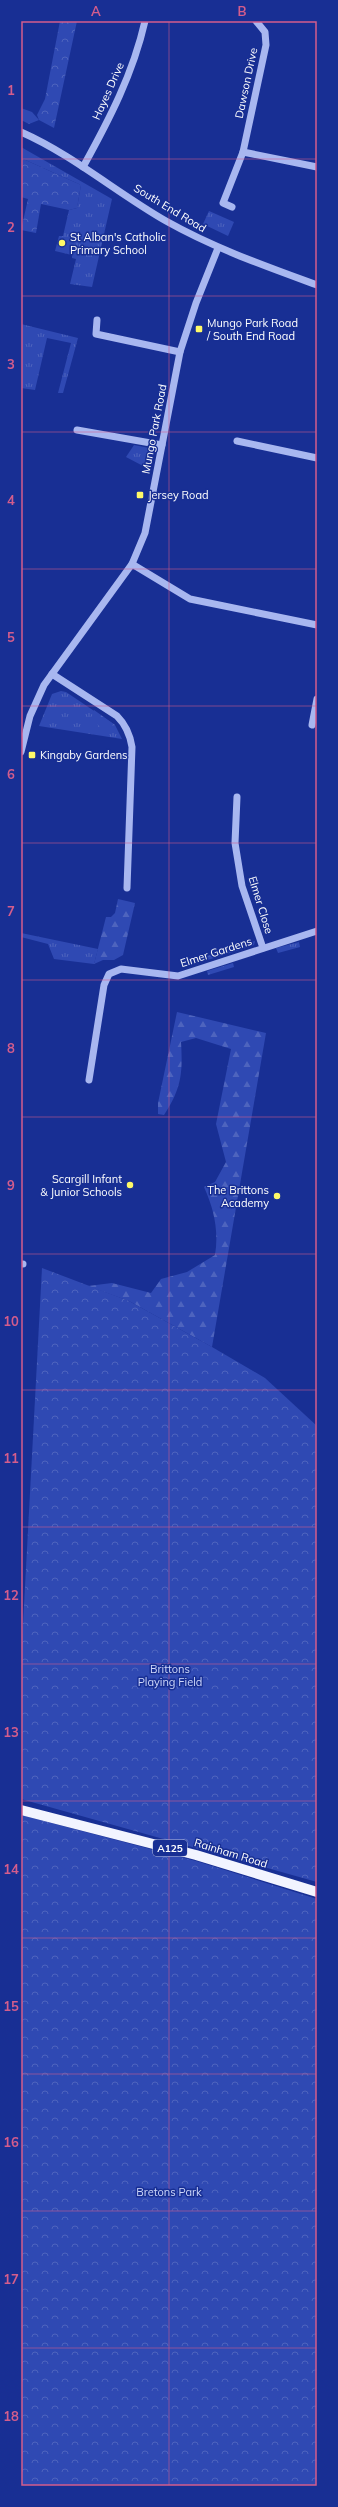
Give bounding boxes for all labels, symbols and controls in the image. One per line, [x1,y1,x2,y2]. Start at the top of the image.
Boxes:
text: A [91,3,101,19]
text: B [238,3,247,19]
street label: Dawson Drive [232,46,260,120]
street label: Hayes Drive [89,60,127,122]
text: 1 [7,82,15,98]
street label: South End Road [131,181,209,235]
text: 2 [7,219,15,235]
place label: St Alban's Catholic Primary School [70,230,166,257]
marker: St Alban's Catholic Primary School [57,238,67,248]
place label: Mungo Park Road / South End Road [206,316,298,343]
marker: Mungo Park Road / South End Road [194,324,204,334]
text: 3 [7,356,15,372]
street label: Mungo Park Road [138,383,170,475]
place label: Jersey Road [148,488,209,502]
marker: Jersey Road [135,490,145,500]
text: 4 [7,492,15,508]
text: 5 [7,629,15,645]
place label: Kingaby Gardens [40,748,128,762]
marker: Kingaby Gardens [27,750,37,760]
text: 6 [7,766,15,782]
street label: Elmer Close [246,875,276,935]
text: 7 [7,903,15,919]
street label: Elmer Gardens [178,934,254,970]
text: 8 [7,1040,15,1056]
place label: Scargill Infant & Junior Schools [40,1172,122,1199]
text: 9 [7,1177,15,1193]
marker: Scargill Infant & Junior Schools [125,1180,135,1190]
place label: The Brittons Academy [207,1183,269,1210]
marker: The Brittons Academy [272,1191,282,1201]
text: 10 [3,1313,19,1329]
text: 11 [3,1450,19,1466]
text: 12 [3,1587,19,1603]
park label: Brittons Playing Field [138,1662,202,1689]
text: 13 [3,1724,19,1740]
street label: Rainham Road [193,1835,269,1871]
road number: A125 [153,1840,187,1856]
text: 14 [3,1861,19,1877]
text: 15 [3,1998,19,2014]
text: 16 [3,2134,19,2150]
park label: Bretons Park [136,2185,202,2199]
text: 17 [3,2271,19,2287]
text: 18 [3,2408,19,2424]

